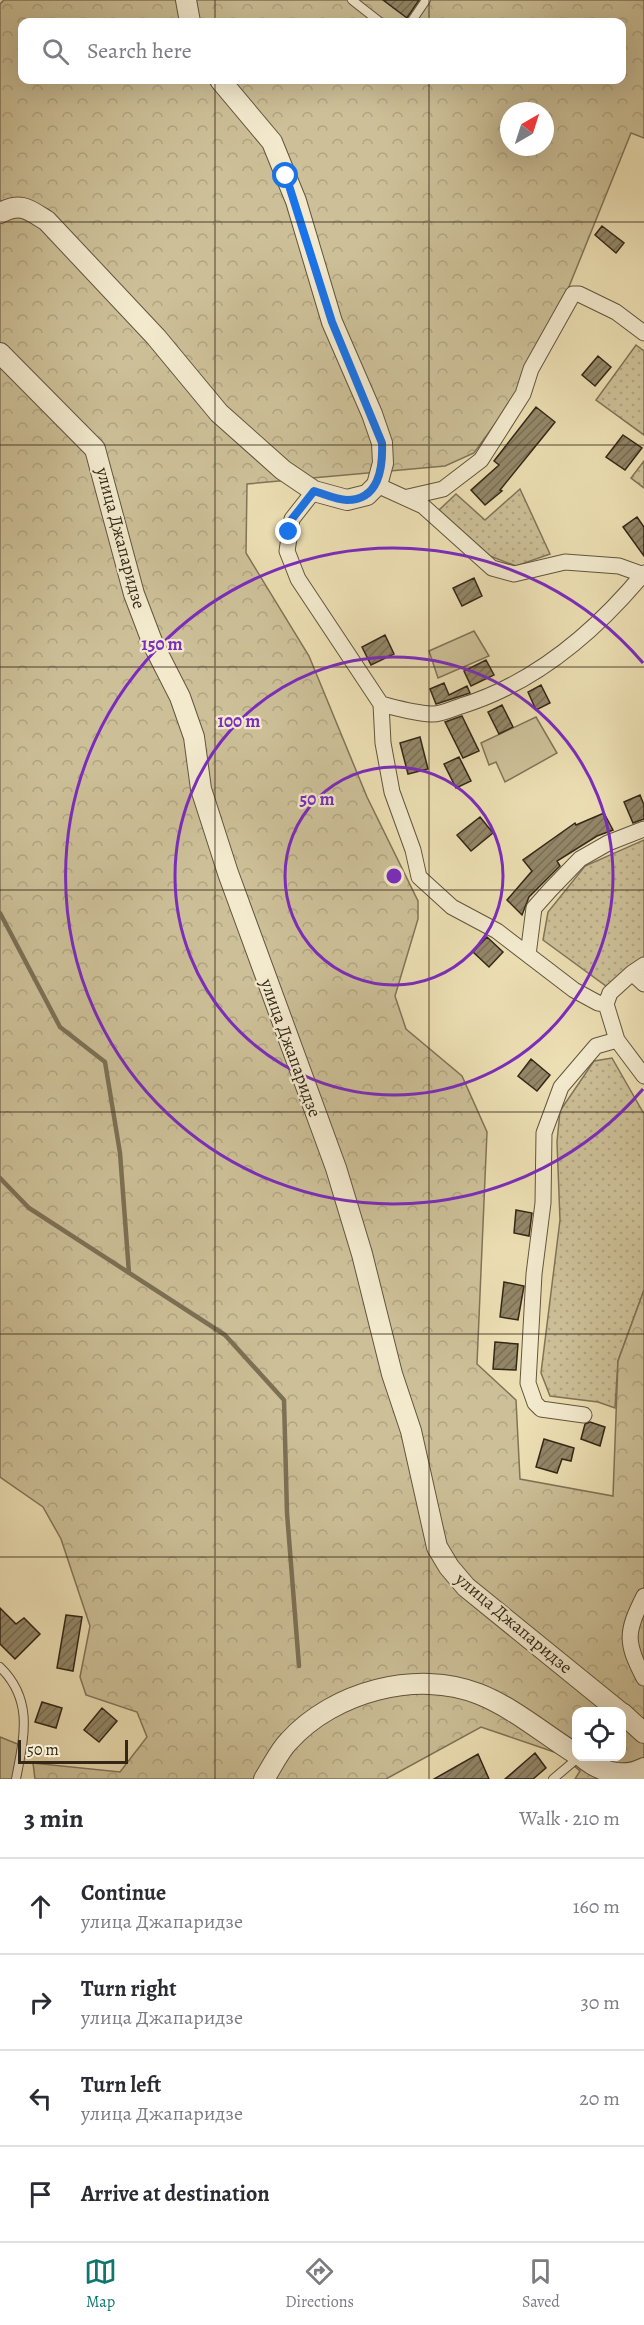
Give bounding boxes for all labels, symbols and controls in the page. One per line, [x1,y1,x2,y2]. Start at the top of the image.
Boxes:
search box [18,18,626,84]
icon: search [39,35,72,68]
text: Search here [87,36,192,66]
north arrow [500,102,554,156]
route start [272,162,298,188]
street label: улица Джапаридзе [90,464,151,612]
route end [275,518,301,544]
text: 150 m [141,632,183,656]
text: 100 m [218,709,260,733]
text: 50 m [300,787,334,811]
centre of rings [384,866,404,886]
street label: улица Джапаридзе [254,974,327,1121]
street label: улица Джапаридзе [450,1566,578,1679]
map controls [572,1707,626,1761]
button: locate [572,1707,626,1761]
scale bar [18,1737,128,1764]
text: 50 m [27,1739,59,1761]
text: 3 min [24,1801,84,1836]
text: Walk · 210 m [519,1805,620,1832]
text: Continue [81,1878,166,1908]
icon: ahead [24,1890,57,1923]
text: 160 m [573,1893,620,1920]
text: улица Джапаридзе [81,1908,243,1935]
text: Turn right [81,1974,177,2004]
icon: right [24,1986,57,2019]
text: 30 m [580,1989,620,2016]
text: улица Джапаридзе [81,2004,243,2031]
text: Turn left [81,2070,161,2100]
icon: left [24,2082,57,2115]
text: 20 m [579,2085,620,2112]
text: улица Джапаридзе [81,2100,243,2127]
icon: arrive [24,2178,57,2211]
text: Arrive at destination [81,2179,270,2209]
tab: Map [84,2255,117,2313]
tab: Directions [285,2255,354,2313]
tab: Saved [522,2255,560,2313]

